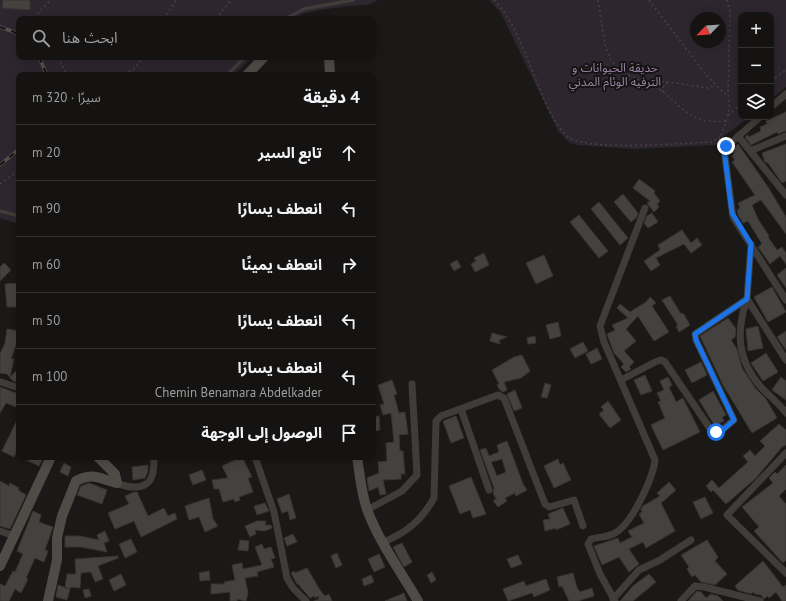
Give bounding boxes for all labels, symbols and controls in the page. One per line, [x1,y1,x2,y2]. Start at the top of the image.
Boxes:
north arrow [690,12,726,48]
map controls [738,12,774,120]
button: + [738,12,774,48]
search box [16,16,376,60]
icon: search [30,27,52,49]
text: ابحث هنا [62,28,118,47]
button: − [738,48,774,84]
park label: حديقة الحيوانات و الترفيه الوئام المدني [569,60,661,91]
button: layers [738,84,774,120]
text: 4 دقيقة [303,86,360,108]
text: سيرًا · 320 m [32,89,101,106]
route end [717,137,735,155]
icon: ahead [338,142,360,164]
text: تابع السير [258,143,322,162]
text: 20 m [32,144,60,161]
icon: left [338,198,360,220]
text: انعطف يسارًا [238,199,322,218]
text: 90 m [32,200,60,217]
icon: right [338,254,360,276]
text: انعطف يمينًا [242,255,322,274]
text: 60 m [32,256,60,273]
icon: left [338,310,360,332]
text: انعطف يسارًا [238,311,322,330]
text: 50 m [32,312,60,329]
text: انعطف يسارًا [238,358,322,377]
icon: left [338,366,360,388]
text: 100 m [32,368,67,385]
text: Chemin Benamara Abdelkader [155,384,322,401]
icon: arrive [338,422,360,444]
text: الوصول إلى الوجهة [201,423,322,442]
route start [707,423,725,441]

